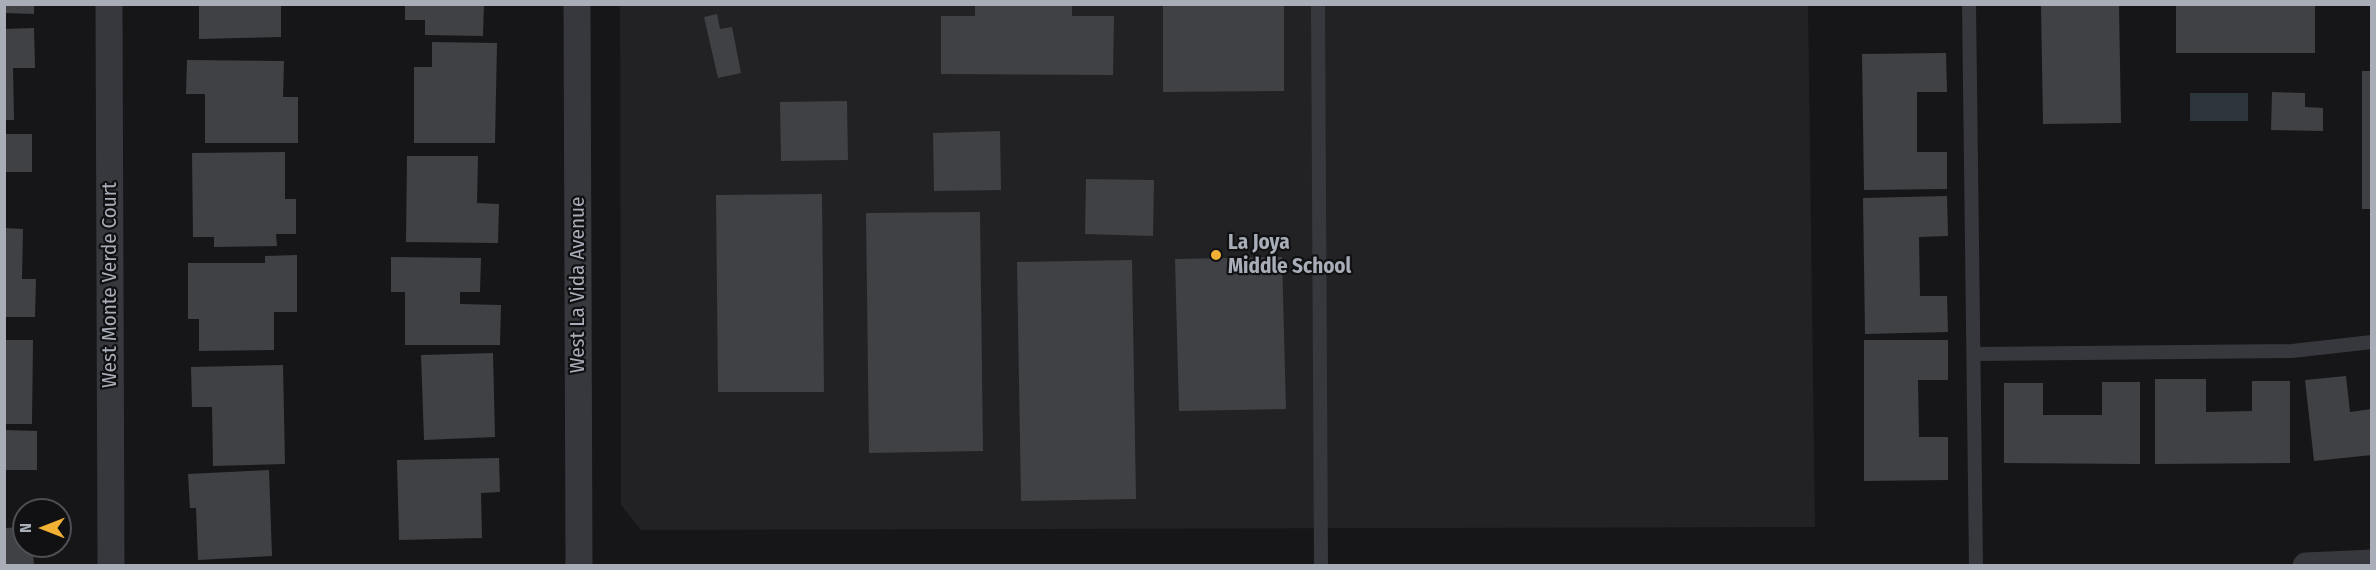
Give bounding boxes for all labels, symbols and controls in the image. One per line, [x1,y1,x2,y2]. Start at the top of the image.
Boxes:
street label: West Monte Verde Court [97,182,123,388]
street label: West La Vida Avenue [565,197,591,373]
place label: La Joya Middle School [1228,230,1351,280]
marker: La Joya Middle School [1209,248,1223,262]
north arrow [12,498,72,558]
text: N [16,523,35,533]

